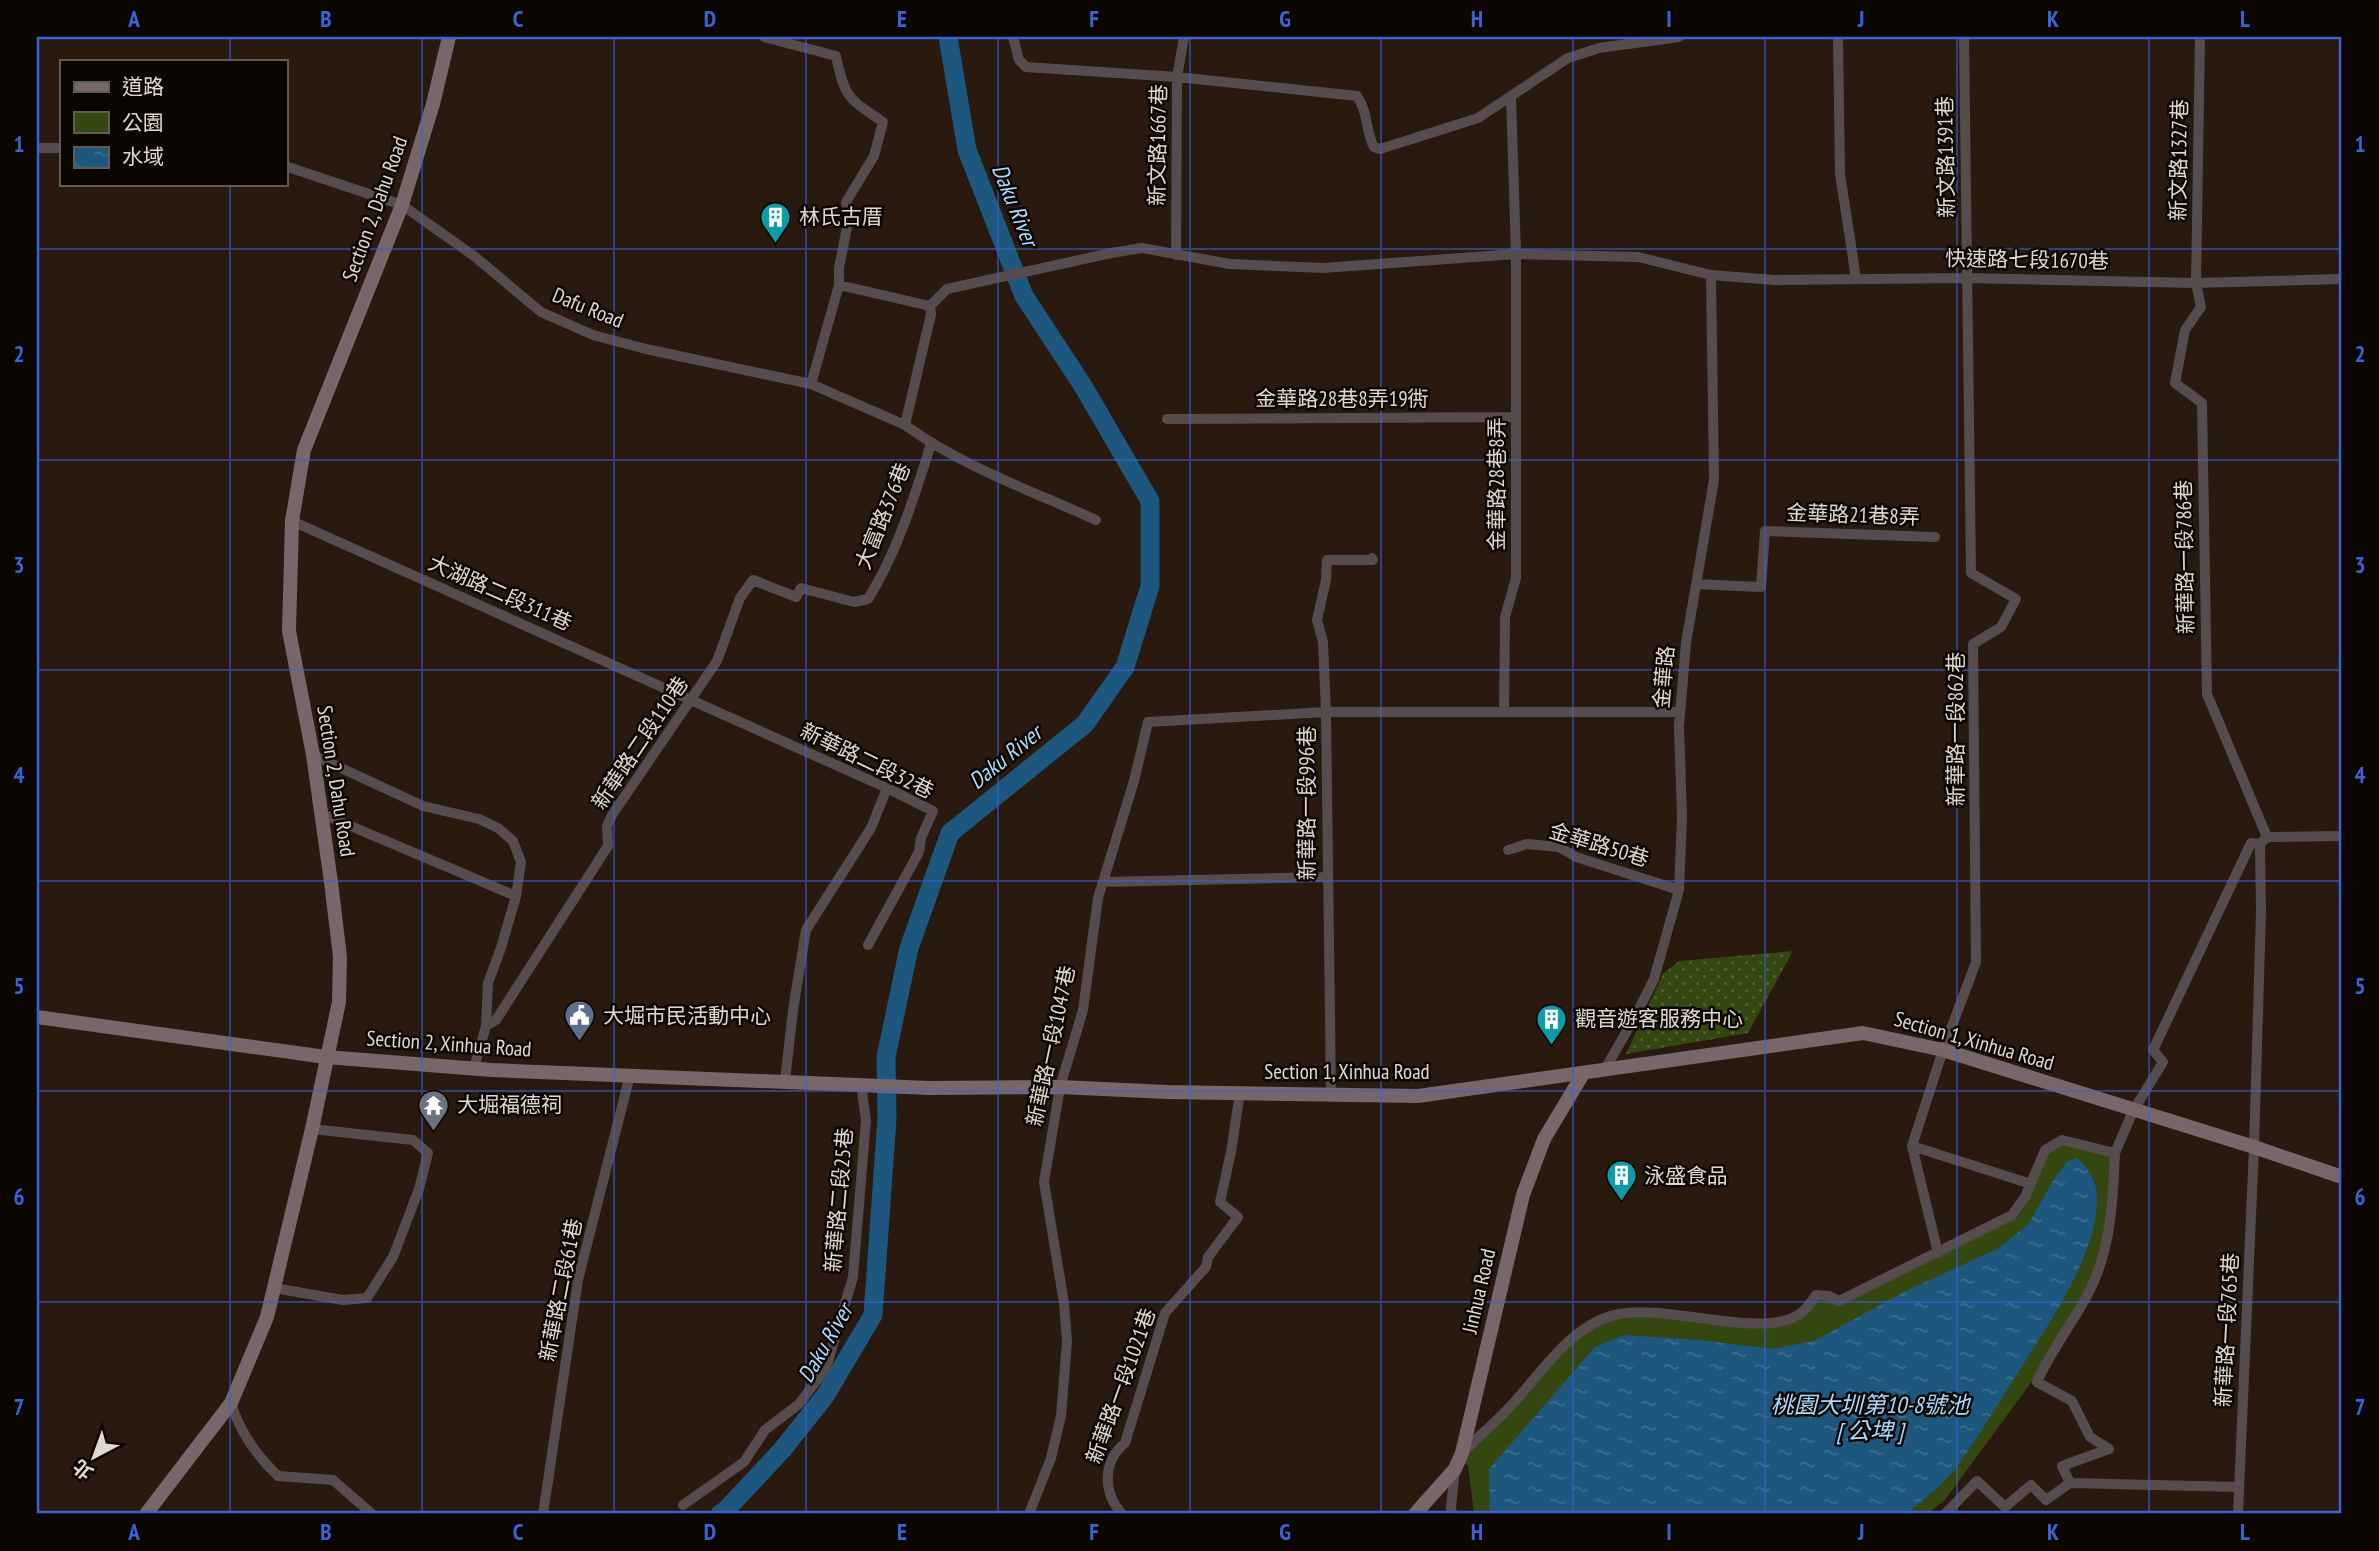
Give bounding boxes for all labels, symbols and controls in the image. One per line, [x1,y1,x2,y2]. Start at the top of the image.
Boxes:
text: A [127,4,140,33]
text: B [320,4,332,33]
text: C [513,4,524,33]
text: D [704,4,716,33]
text: E [897,4,907,33]
text: F [1089,4,1099,33]
text: G [1279,4,1291,33]
text: H [1471,4,1483,33]
text: I [1666,4,1672,33]
text: J [1857,4,1864,33]
text: K [2047,4,2059,33]
text: L [2240,4,2250,33]
legend [60,60,287,186]
text: 道路 [122,73,164,100]
street label: 新文路1667巷 [1143,84,1172,206]
street label: 新文路1391巷 [1931,96,1960,218]
street label: 新文路1327巷 [2164,99,2193,221]
text: 公園 [122,109,164,136]
text: 1 [14,129,25,158]
text: 1 [2355,129,2366,158]
street label: Section 2, Dahu Road [336,133,413,285]
text: 水域 [122,143,164,170]
water label: Daku River [986,160,1046,253]
building icon: 林氏古厝 [759,200,793,244]
place label: 林氏古厝 [799,203,883,230]
street label: 快速路七段1670巷 [1945,245,2109,274]
street label: Dafu Road [549,281,628,334]
text: 2 [14,339,25,368]
text: 2 [2355,339,2366,368]
street label: 金華路28巷8弄19衖 [1255,385,1429,412]
street label: 金華路28巷8弄 [1483,417,1510,551]
street label: 大富路376巷 [849,459,916,573]
street label: 新華路一段786巷 [2170,480,2199,634]
street label: 金華路21巷8弄 [1786,499,1920,530]
street label: 大湖路二段311巷 [424,549,576,636]
text: 3 [14,550,25,579]
text: 3 [2355,550,2366,579]
street label: 金華路 [1647,644,1680,710]
street label: 新華路一段862巷 [1942,652,1969,806]
street label: 新華路二段110巷 [585,671,694,814]
street label: Section 2, Dahu Road [311,703,362,858]
water label: Daku River [962,716,1050,795]
street label: 新華路二段32巷 [796,717,938,804]
street label: 新華路一段996巷 [1293,726,1320,880]
text: 4 [14,760,25,789]
text: 4 [2355,760,2366,789]
street label: 金華路50巷 [1546,817,1652,872]
street label: 新華路一段1047巷 [1020,963,1081,1129]
text: 5 [14,971,25,1000]
text: 5 [2355,971,2366,1000]
public building icon: 大堀市民活動中心 [563,999,597,1043]
place label: 大堀市民活動中心 [603,1002,771,1029]
building icon: 觀音遊客服務中心 [1535,1002,1569,1046]
place label: 觀音遊客服務中心 [1575,1005,1743,1032]
street label: Section 1, Xinhua Road [1891,1005,2057,1076]
street label: Section 2, Xinhua Road [366,1024,532,1063]
street label: Section 1, Xinhua Road [1264,1058,1430,1085]
temple icon: 大堀福德祠 [417,1088,451,1132]
place label: 大堀福德祠 [457,1091,562,1118]
street label: 新華路二段25巷 [819,1127,858,1273]
building icon: 泳盛食品 [1604,1159,1638,1203]
place label: 泳盛食品 [1644,1162,1728,1189]
text: 6 [14,1182,25,1211]
text: 6 [2355,1182,2366,1211]
street label: 新華路二段61巷 [533,1216,588,1364]
street label: Jinhua Road [1455,1246,1501,1337]
street label: 新華路一段765巷 [2209,1252,2244,1408]
water label: Daku River [791,1295,860,1387]
street label: 新華路一段1021巷 [1080,1304,1161,1467]
water label: 桃園大圳第10-8號池 [ 公埤 ] [1771,1390,1971,1445]
text: 7 [14,1392,25,1421]
text: 7 [2355,1392,2366,1421]
north arrow [60,1422,130,1492]
text: 北 [68,1455,98,1485]
text: A [127,1517,140,1546]
text: B [320,1517,332,1546]
text: C [513,1517,524,1546]
text: D [704,1517,716,1546]
text: E [897,1517,907,1546]
text: F [1089,1517,1099,1546]
text: G [1279,1517,1291,1546]
text: H [1471,1517,1483,1546]
text: I [1666,1517,1672,1546]
text: J [1857,1517,1864,1546]
text: K [2047,1517,2059,1546]
text: L [2240,1517,2250,1546]

